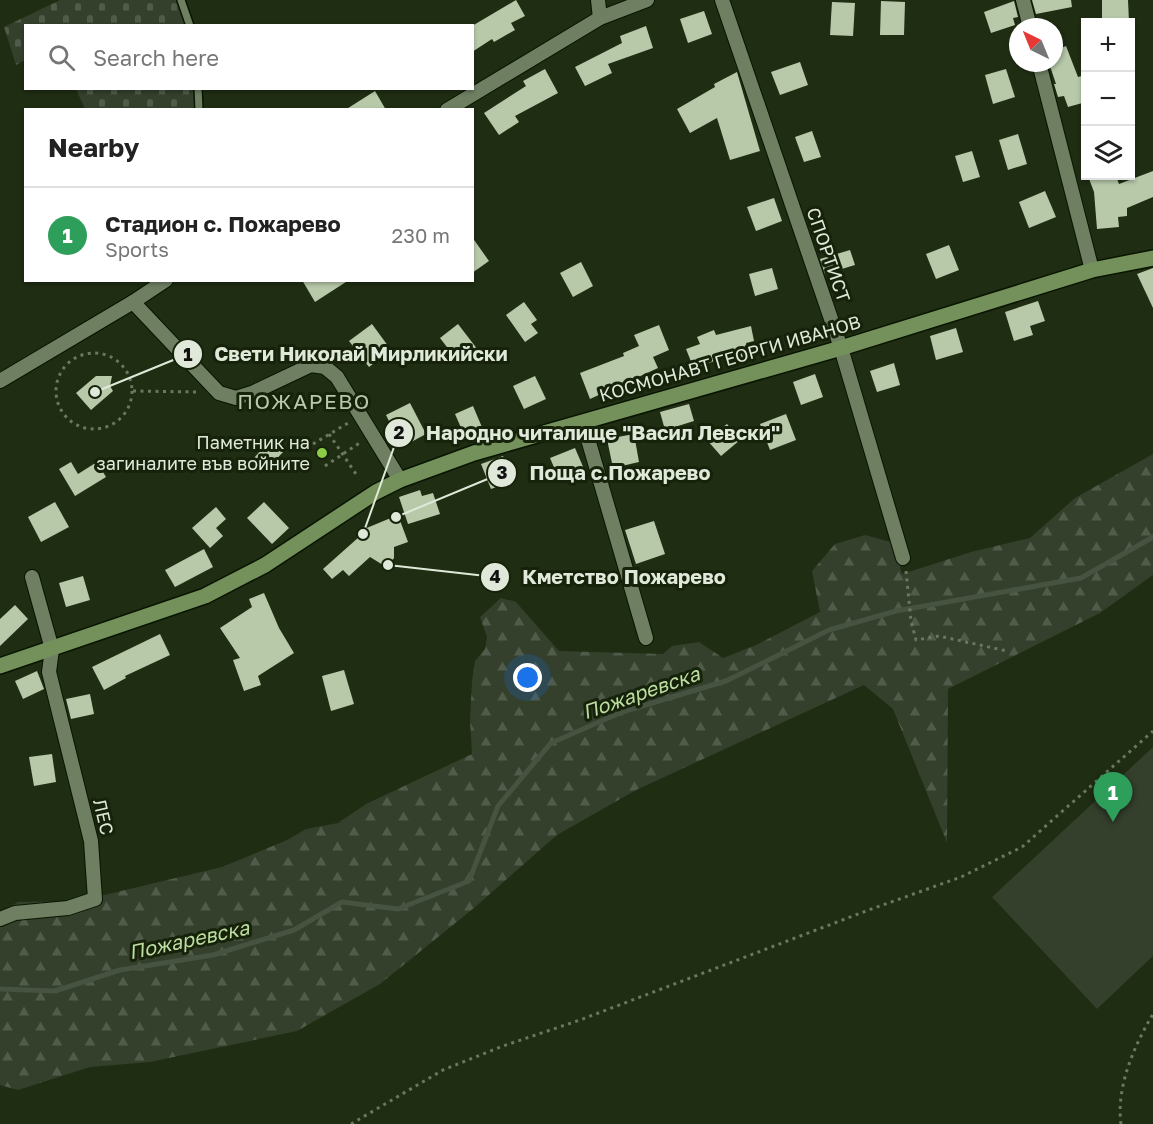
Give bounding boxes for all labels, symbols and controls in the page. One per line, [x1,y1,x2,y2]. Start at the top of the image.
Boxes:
north arrow [1009,18,1063,72]
map controls [1081,18,1135,180]
button: + [1081,18,1135,72]
search box [24,24,474,90]
icon: search [45,41,78,74]
text: Search here [93,44,219,71]
button: − [1081,72,1135,126]
button: layers [1081,126,1135,180]
text: Nearby [48,132,139,163]
street label: СПОРТИСТ [803,204,855,305]
text: Стадион с. Пожарево [105,210,341,237]
text: 1 [62,223,73,247]
text: 230 m [392,223,450,247]
text: Sports [105,237,169,261]
street label: КОСМОНАВТ ГЕОРГИ ИВАНОВ [596,310,863,406]
callout: Свети Николай Мирликийски [173,335,520,373]
text: Свети Николай Мирликийски [214,341,508,365]
text: 1 [183,343,193,365]
district label: ПОЖАРЕВО [237,388,371,414]
callout: Народно читалище "Васил Левски" [384,414,792,452]
text: Народно читалище "Васил Левски" [426,420,780,444]
text: 2 [394,421,405,443]
place label: Паметник на загиналите във войните [96,431,310,474]
marker: Паметник на загиналите във войните [315,446,329,460]
callout: Поща с.Пожарево [487,454,722,492]
text: Поща с.Пожарево [530,460,710,484]
text: 3 [497,461,508,483]
callout: Кметство Пожарево [480,558,738,596]
text: Кметство Пожарево [522,564,726,588]
text: 4 [489,565,501,587]
water label: Пожаревска [579,661,703,723]
your location [513,663,542,692]
pin: 1 [1094,772,1132,822]
street label: ЛЕС [89,797,119,837]
water label: Пожаревска [126,914,252,963]

